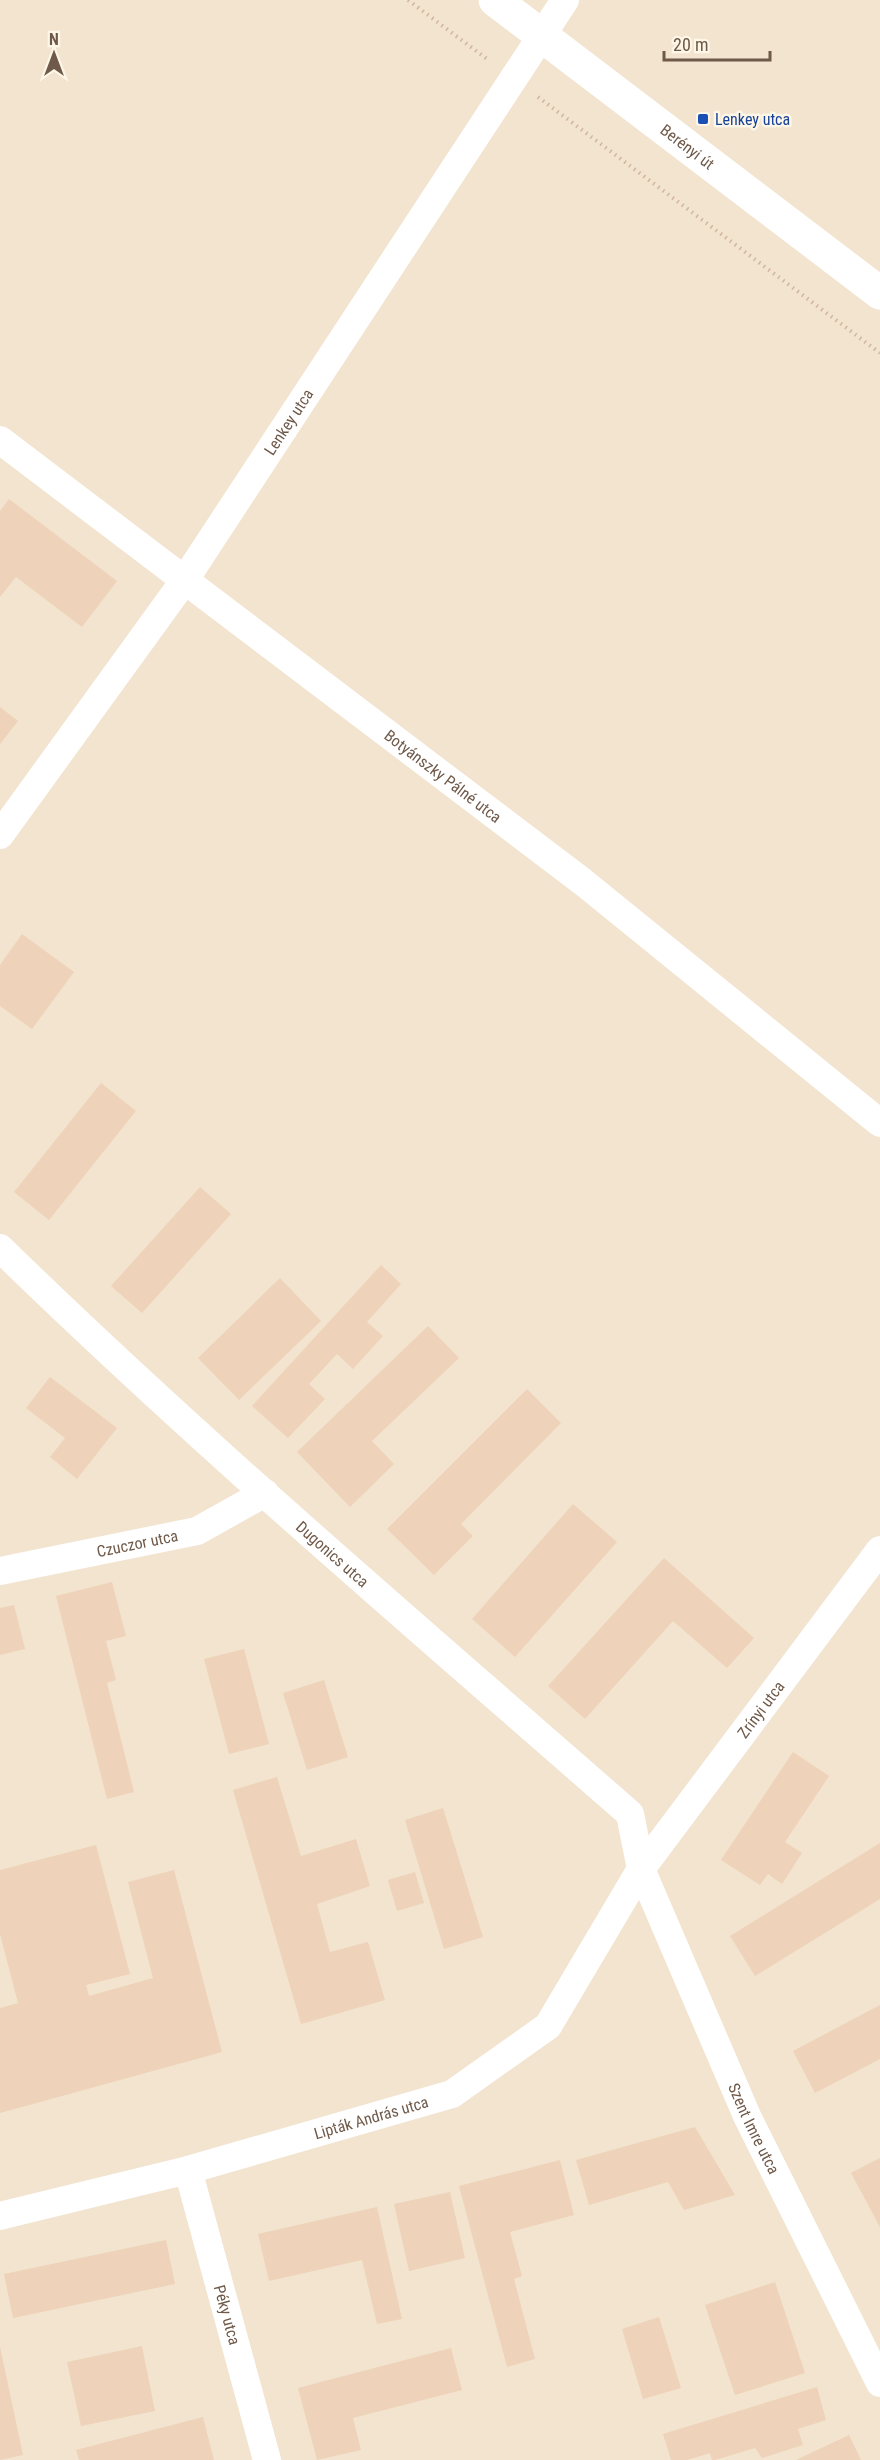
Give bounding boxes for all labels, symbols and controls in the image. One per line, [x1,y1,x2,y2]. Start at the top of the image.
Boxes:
north arrow [24,24,84,84]
scale bar [664,24,770,62]
text: N [49,30,59,49]
text: 20 m [673,34,708,55]
place label: Lenkey utca [715,110,790,129]
marker: Lenkey utca [696,112,710,126]
street label: Berényi út [657,120,718,174]
street label: Lenkey utca [260,385,317,459]
street label: Botyánszky Pálné utca [380,726,505,827]
street label: Dugonics utca [292,1517,372,1591]
street label: Czuczor utca [95,1526,179,1561]
street label: Zrínyi utca [734,1677,789,1742]
street label: Szent Imre utca [724,2080,783,2177]
street label: Lipták András utca [312,2092,431,2143]
street label: Péky utca [210,2283,244,2347]

